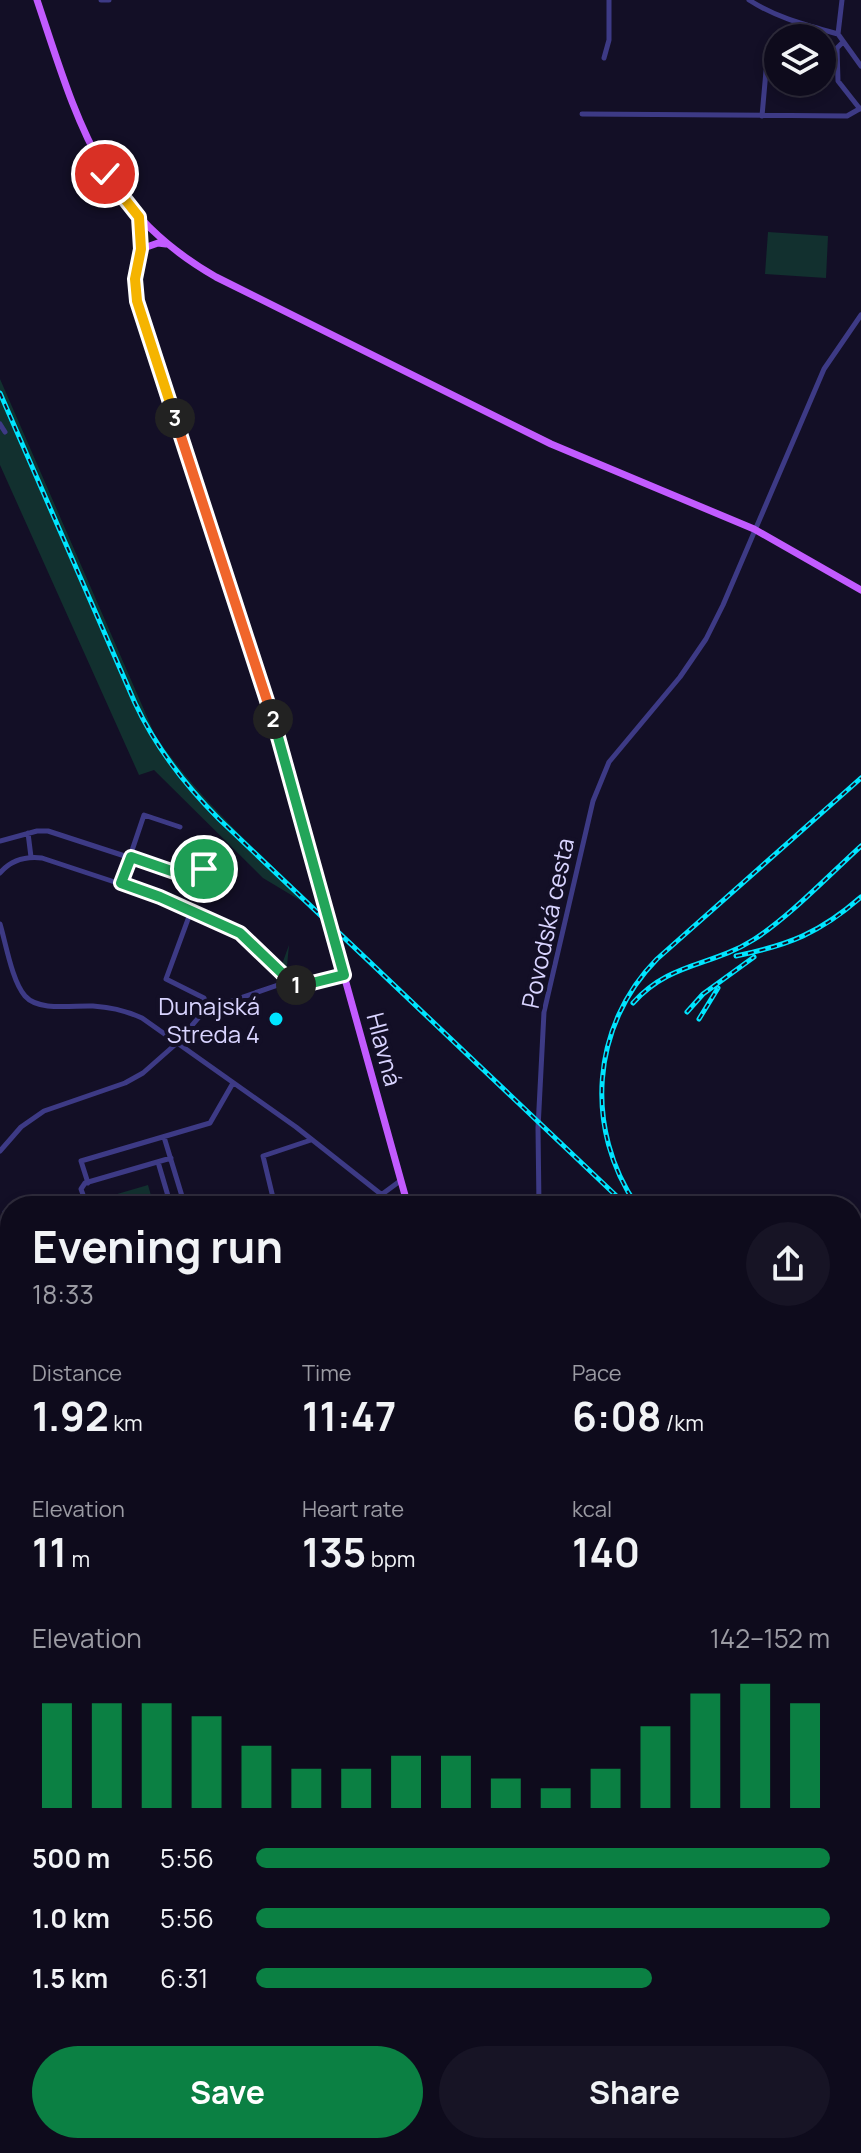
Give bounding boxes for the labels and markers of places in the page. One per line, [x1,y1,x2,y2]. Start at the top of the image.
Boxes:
pin [71,140,139,208]
pin: 3 [155,398,195,438]
pin: 2 [253,699,293,739]
pin [170,835,238,903]
pin: 1 [276,965,316,1005]
place label: Dunajská Streda 4 [158,989,260,1050]
marker: Dunajská Streda 4 [267,1010,285,1028]

